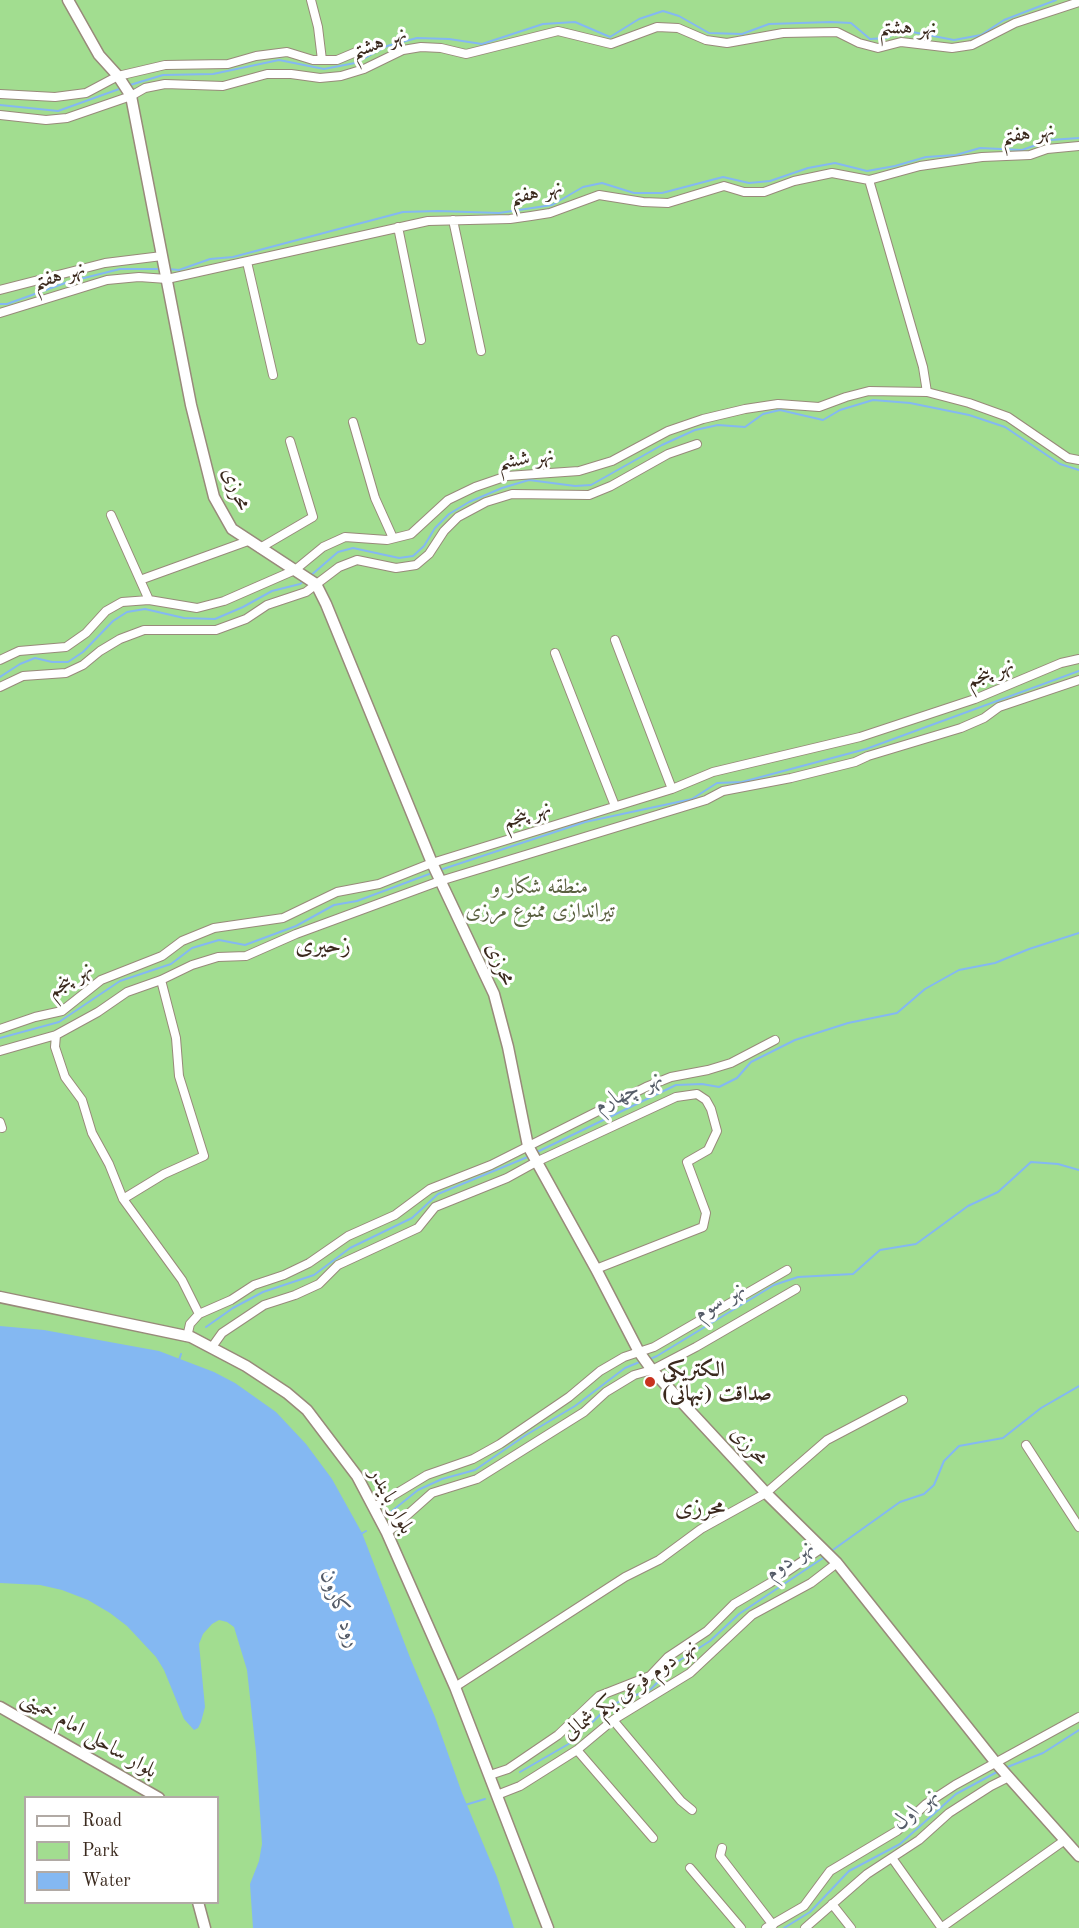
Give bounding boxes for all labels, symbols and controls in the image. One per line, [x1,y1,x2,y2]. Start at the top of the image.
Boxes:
street label: نهر هشتم [879,15,937,41]
street label: نهر هشتم [348,21,410,65]
street label: نهر هفتم [1000,118,1056,150]
street label: نهر هفتم [507,175,565,211]
street label: نهر هفتم [30,256,88,296]
street label: نهر ششم [497,443,555,475]
street label: محرزی [216,464,256,514]
street label: نهر پنجم [962,652,1018,694]
street label: نهر پنجم [500,795,554,835]
park label: منطقه شکار و تیراندازی ممنوع مرزی [465,874,615,924]
district label: زحیری [295,932,351,960]
street label: محرزی [479,939,521,989]
street label: نهر پنجم [42,956,98,1004]
water label: نهر چهارم [591,1065,667,1119]
water label: نهر سوم [689,1275,751,1327]
place label: الکتریکی صداقت (نبهانی) [662,1357,772,1407]
marker: الکتریکی صداقت (نبهانی) [643,1375,657,1389]
street label: محرزی [725,1421,773,1471]
street label: بلوار بایندر [363,1463,419,1539]
district label: محرزی [675,1494,725,1522]
water label: نهر دوم [760,1534,820,1586]
water label: رود کارون [314,1567,366,1651]
street label: نهر دوم فرعی یکم شمالی [558,1634,702,1746]
street label: بلوار ساحلی امام خمینی [17,1686,161,1784]
water label: نهر اول [888,1782,944,1836]
legend [24,1796,219,1904]
text: Road [82,1812,122,1830]
text: Park [82,1842,119,1860]
text: Water [82,1872,131,1890]

